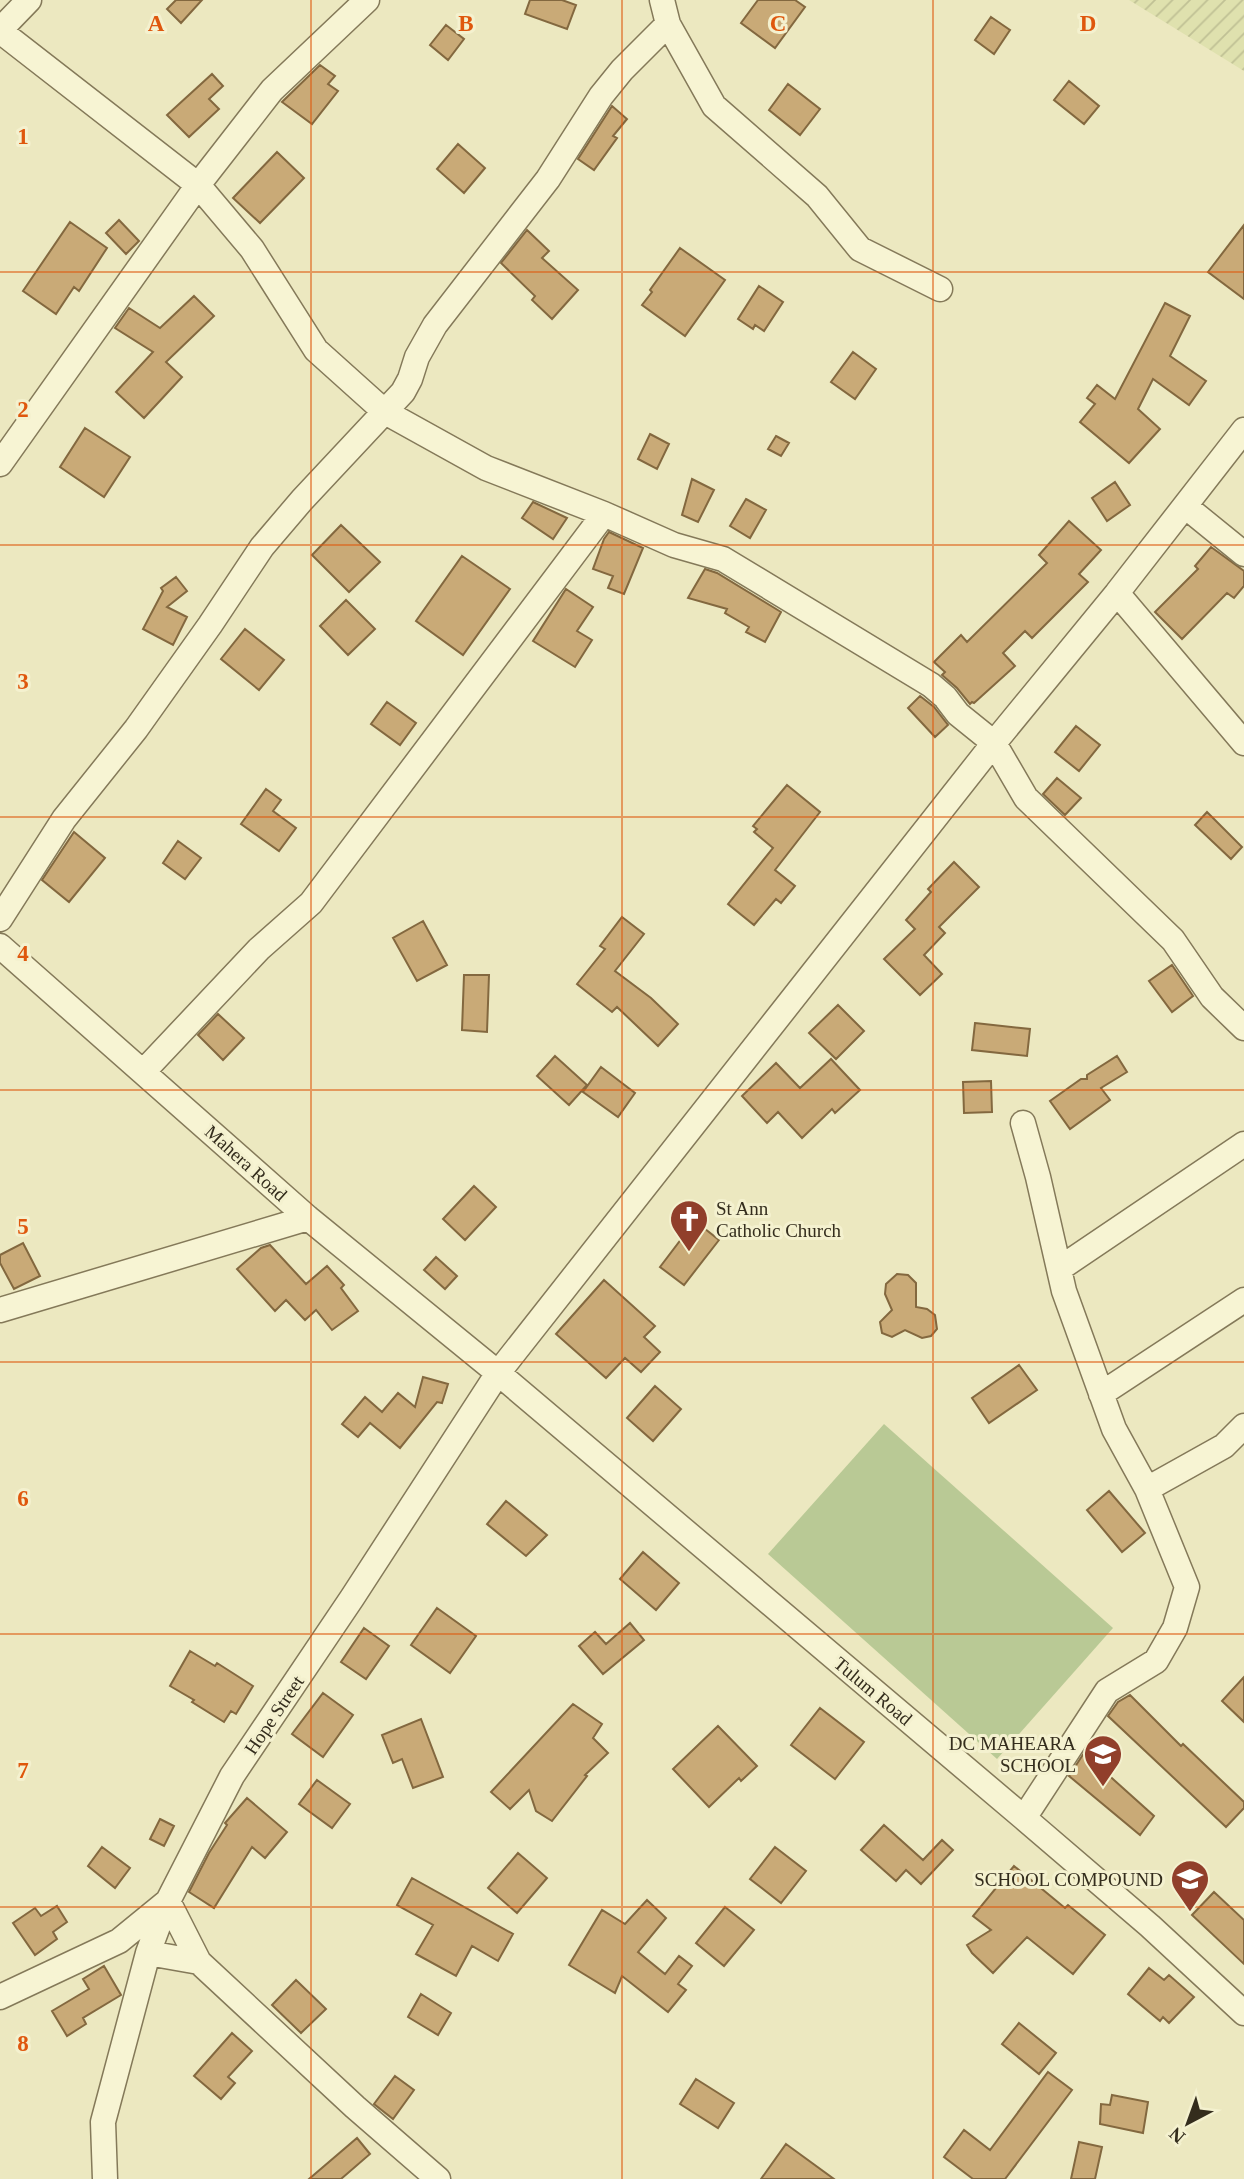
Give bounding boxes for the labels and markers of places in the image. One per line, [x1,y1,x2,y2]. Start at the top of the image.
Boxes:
church icon: St Ann Catholic Church [668,1198,710,1253]
place label: St Ann Catholic Church [716,1198,842,1241]
place label: DC MAHEARA SCHOOL [949,1733,1076,1776]
school or university icon: DC MAHEARA SCHOOL [1082,1733,1124,1788]
school or university icon: SCHOOL COMPOUND [1169,1858,1211,1913]
place label: SCHOOL COMPOUND [974,1869,1163,1890]

